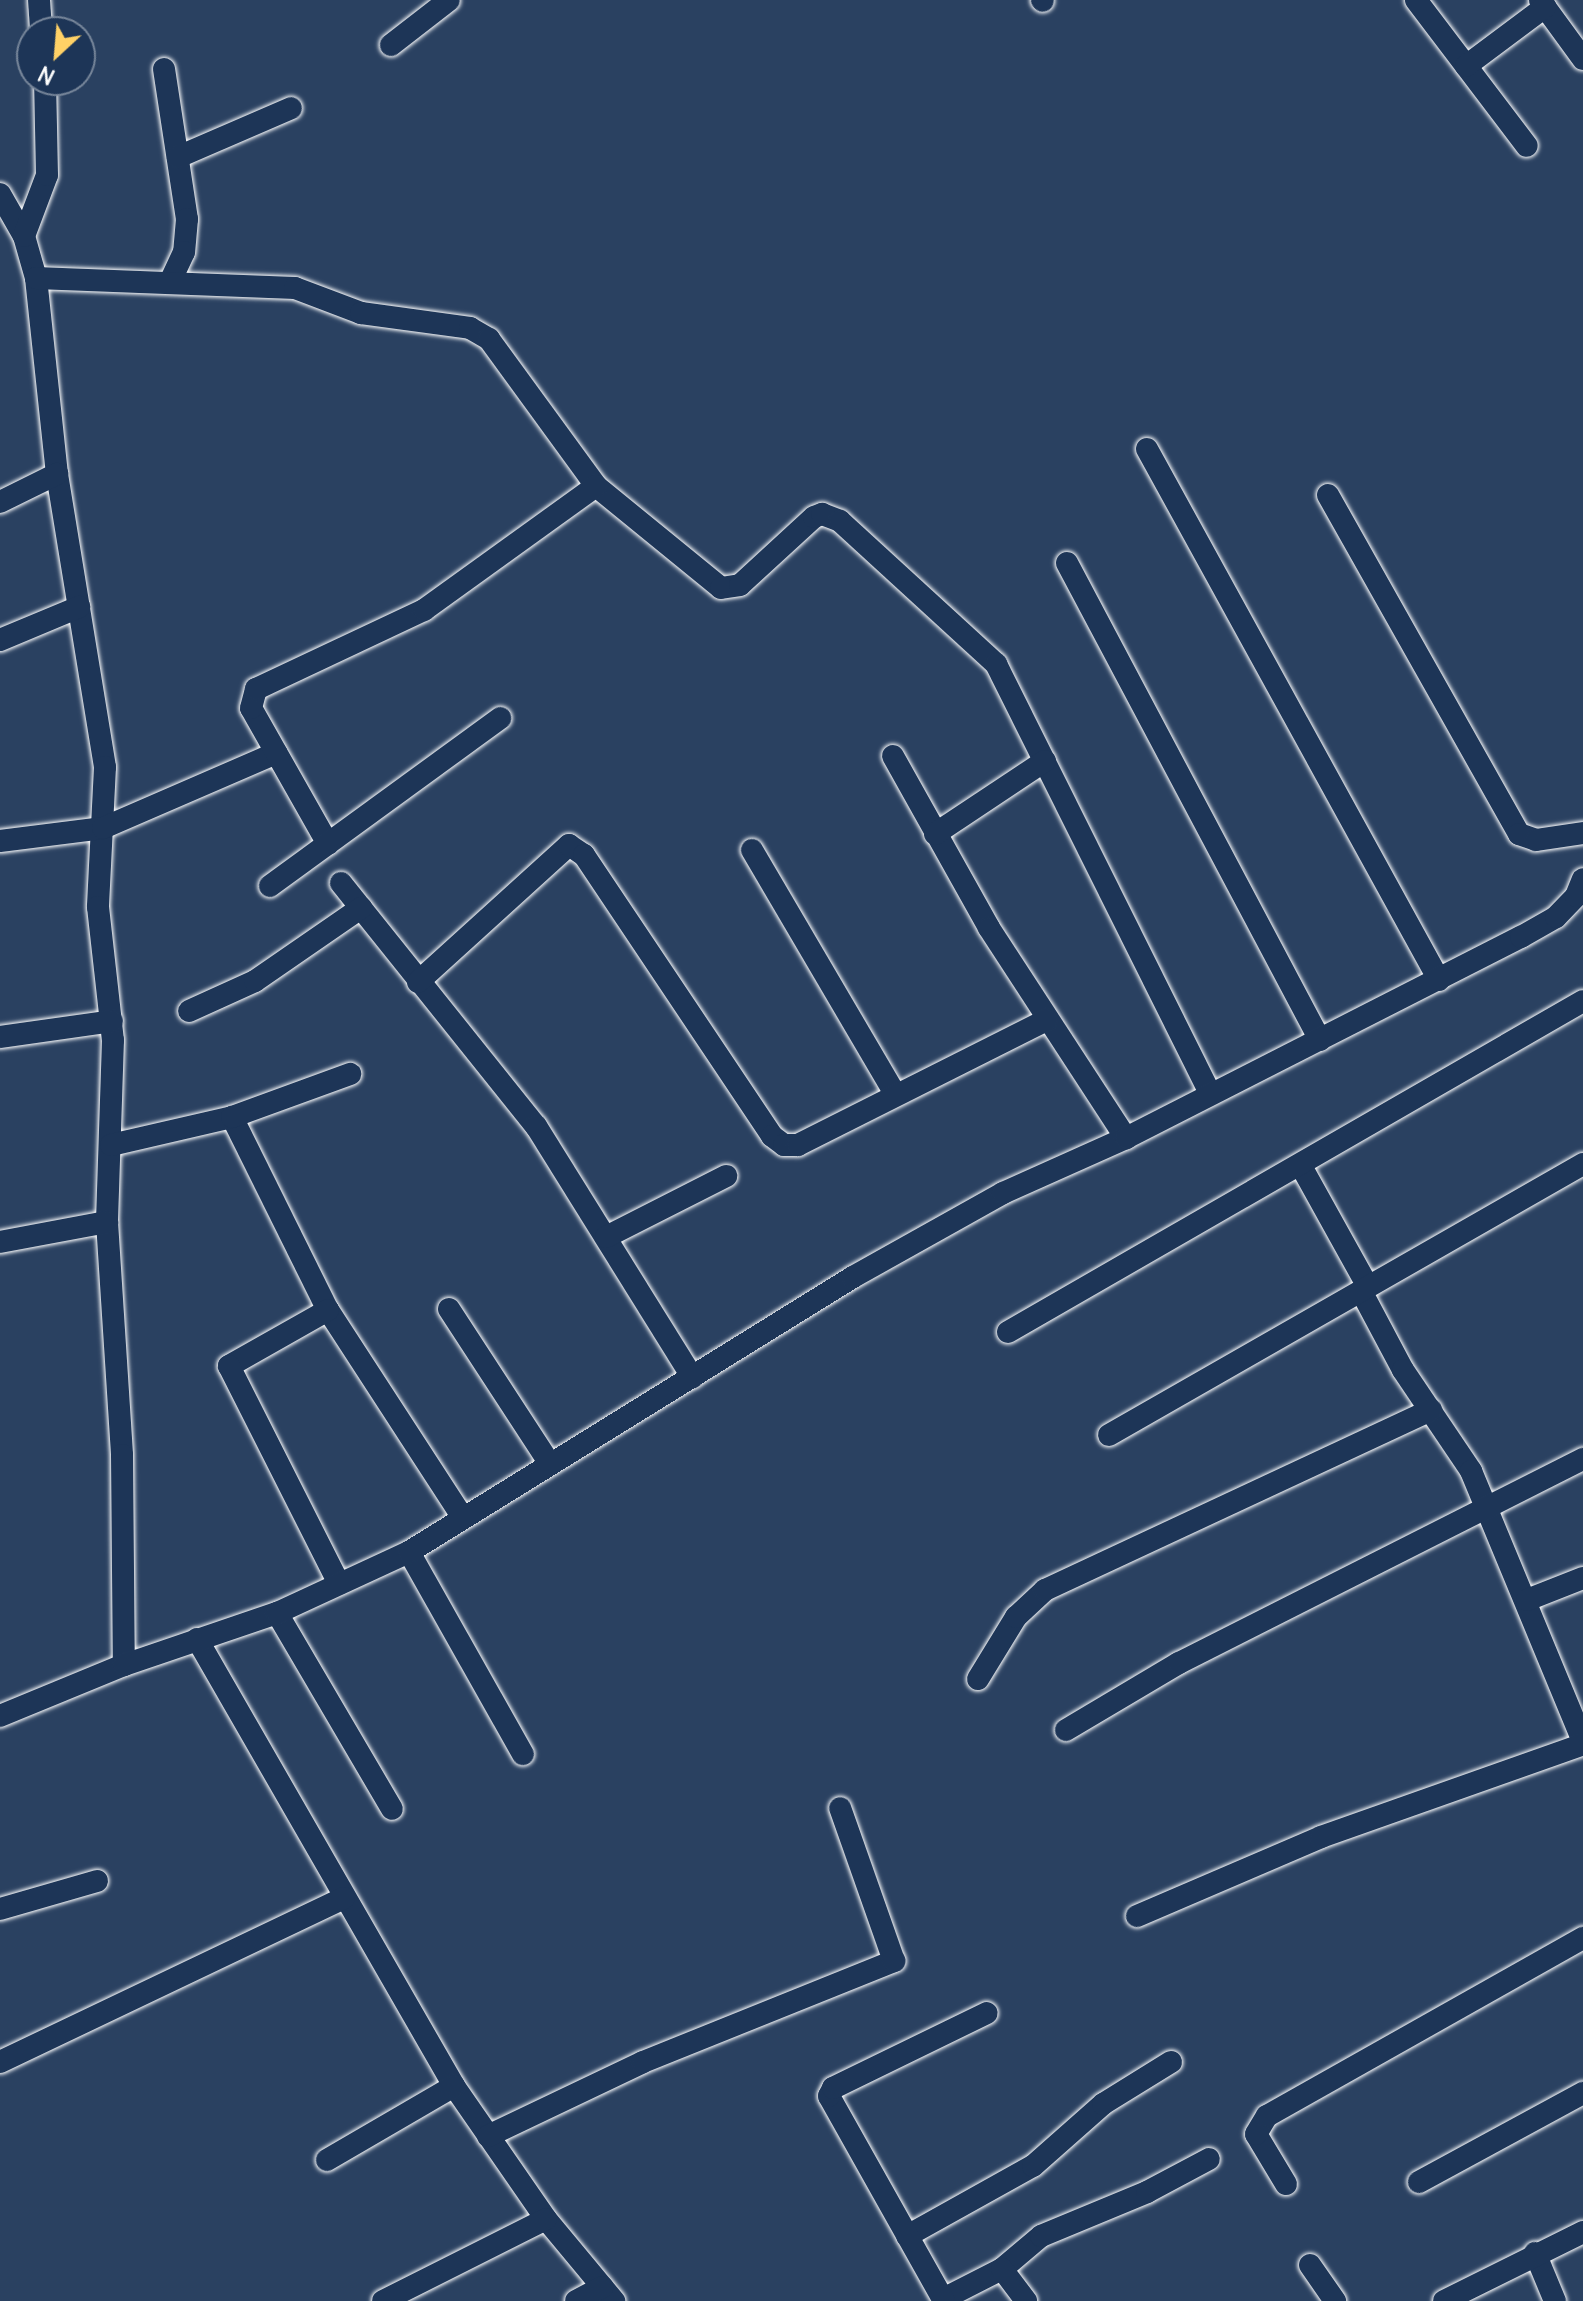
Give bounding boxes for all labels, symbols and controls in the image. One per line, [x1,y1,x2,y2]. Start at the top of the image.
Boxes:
north arrow [16,16,96,96]
text: N [33,60,59,92]

